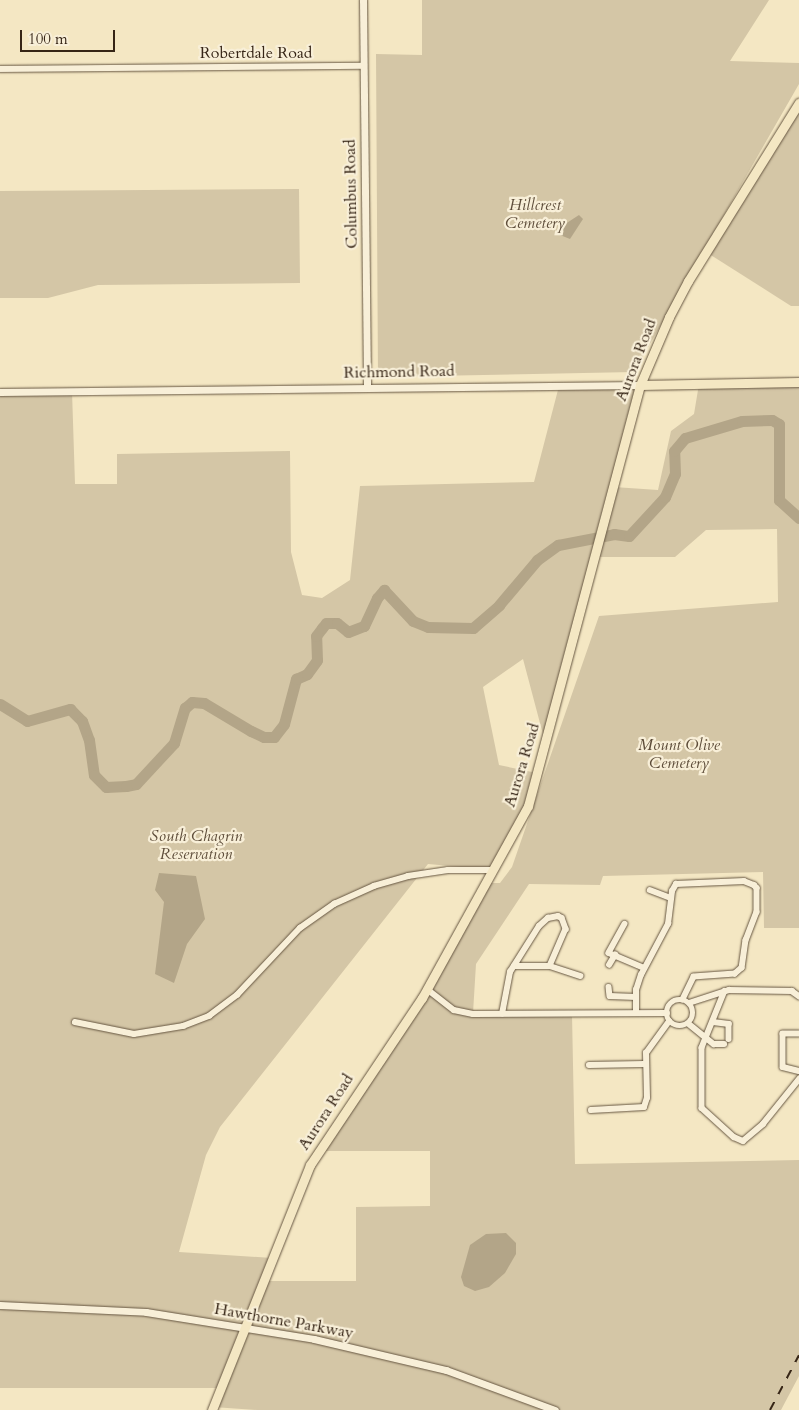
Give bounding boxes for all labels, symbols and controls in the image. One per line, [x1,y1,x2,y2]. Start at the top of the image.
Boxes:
scale bar [22,20,118,52]
text: 100 m [28,29,68,49]
street label: Robertdale Road [200,43,312,63]
street label: Columbus Road [340,139,362,249]
park label: Hillcrest Cemetery [505,195,565,233]
street label: Aurora Road [611,316,661,404]
street label: Richmond Road [343,361,455,383]
street label: Aurora Road [500,721,544,809]
park label: Mount Olive Cemetery [638,735,720,773]
park label: South Chagrin Reservation [150,826,242,864]
street label: Aurora Road [294,1070,358,1154]
street label: Hawthorne Parkway [213,1299,355,1343]

